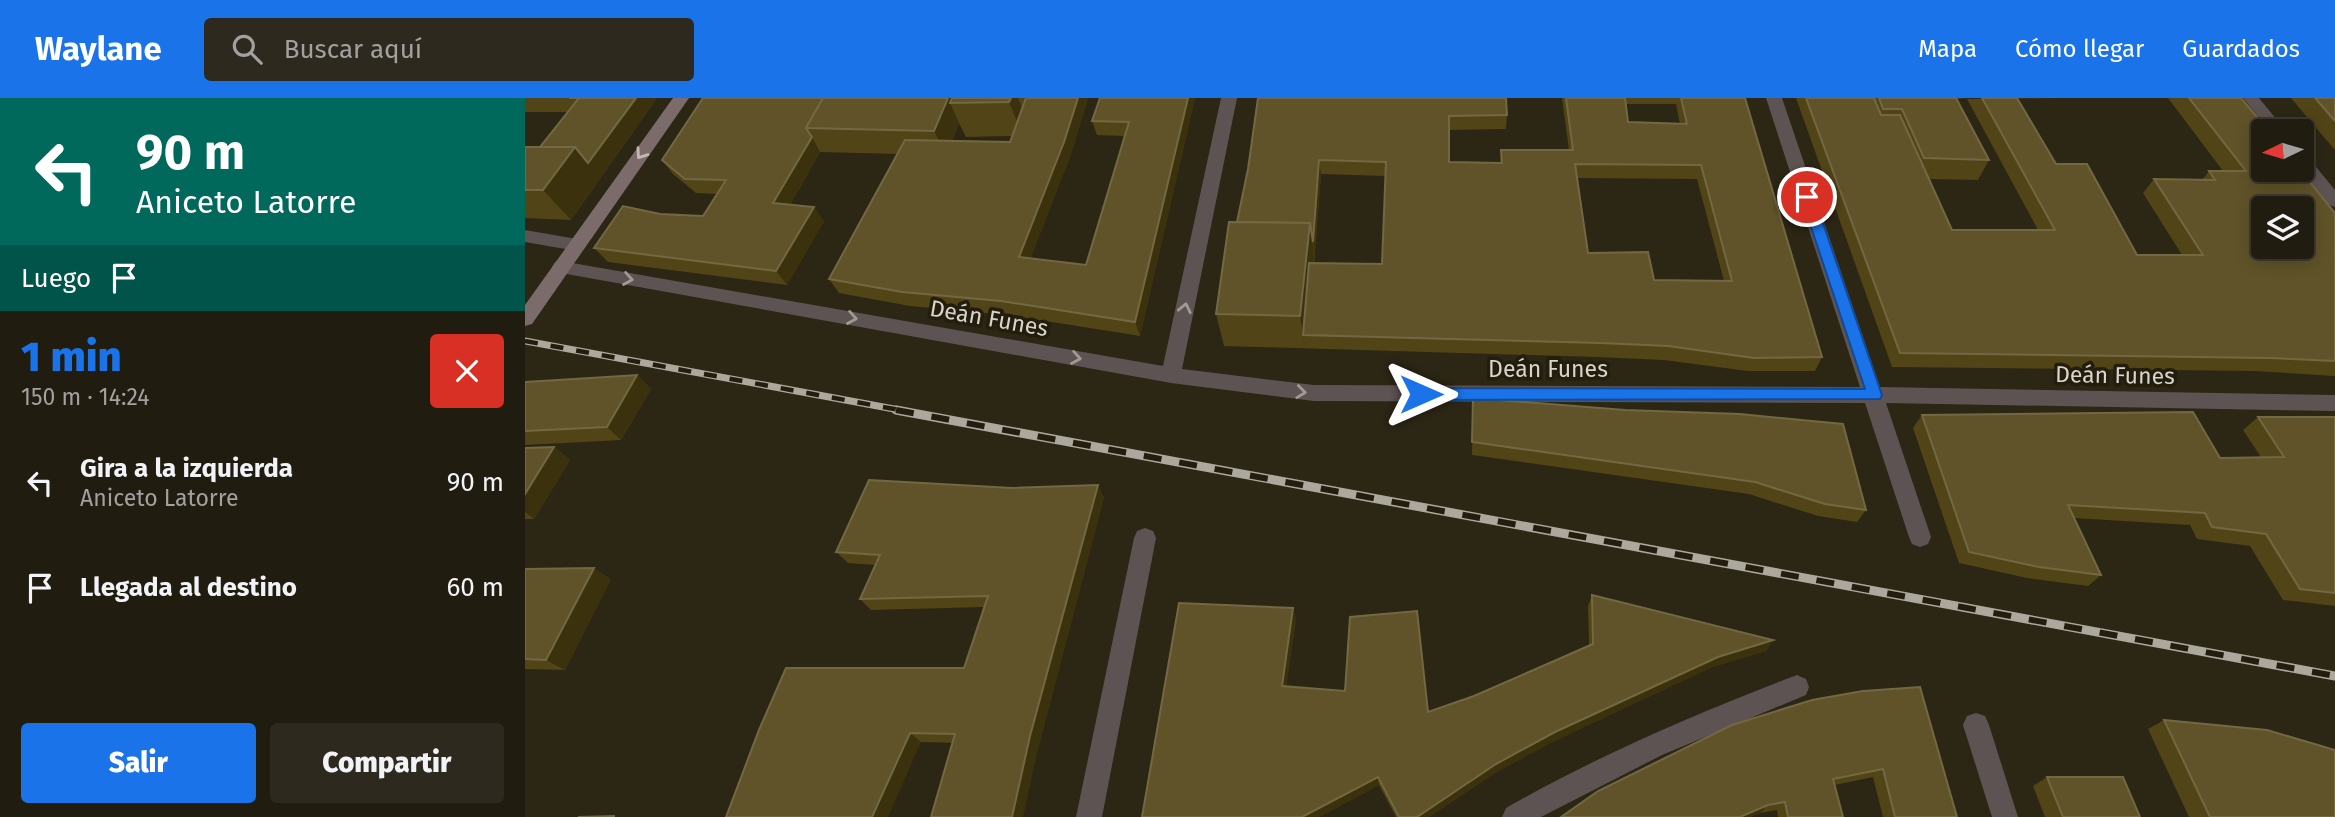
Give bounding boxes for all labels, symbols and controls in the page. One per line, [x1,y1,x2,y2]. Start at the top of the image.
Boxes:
search box [204,18,694,81]
text: Waylane [35,29,162,69]
icon: search [228,30,266,68]
text: Buscar aquí [284,34,422,65]
text: Mapa [1918,35,1977,63]
text: Cómo llegar [2015,35,2144,63]
text: Guardados [2182,35,2300,63]
north arrow [2251,119,2313,182]
map controls [2251,119,2314,259]
text: 90 m [136,123,245,182]
icon: left [21,126,112,217]
one-way arrow [637,146,649,159]
pin [1777,167,1837,227]
icon: arrive [1788,178,1826,216]
text: Aniceto Latorre [136,183,356,221]
button: layers [2251,196,2314,259]
icon: arrive [105,259,143,297]
text: Luego [21,263,91,294]
one-way arrow [622,270,634,285]
street label: Deán Funes [928,294,1050,342]
one-way arrow [1176,302,1191,314]
one-way arrow [846,310,858,325]
text: 1 min [21,332,122,382]
button: close [430,334,504,408]
one-way arrow [1070,350,1082,365]
street label: Deán Funes [1488,355,1608,383]
position arrow [1384,357,1458,431]
street label: Deán Funes [2055,360,2175,390]
text: 150 m · 14:24 [21,383,150,411]
one-way arrow [1295,384,1307,399]
text: Gira a la izquierda [80,453,293,484]
icon: left [21,464,59,502]
text: 90 m [447,467,504,498]
text: Aniceto Latorre [80,484,238,512]
icon: arrive [21,569,59,607]
text: Llegada al destino [80,572,297,603]
text: 60 m [446,572,504,603]
button: Salir [21,723,256,803]
button: Compartir [270,723,504,803]

